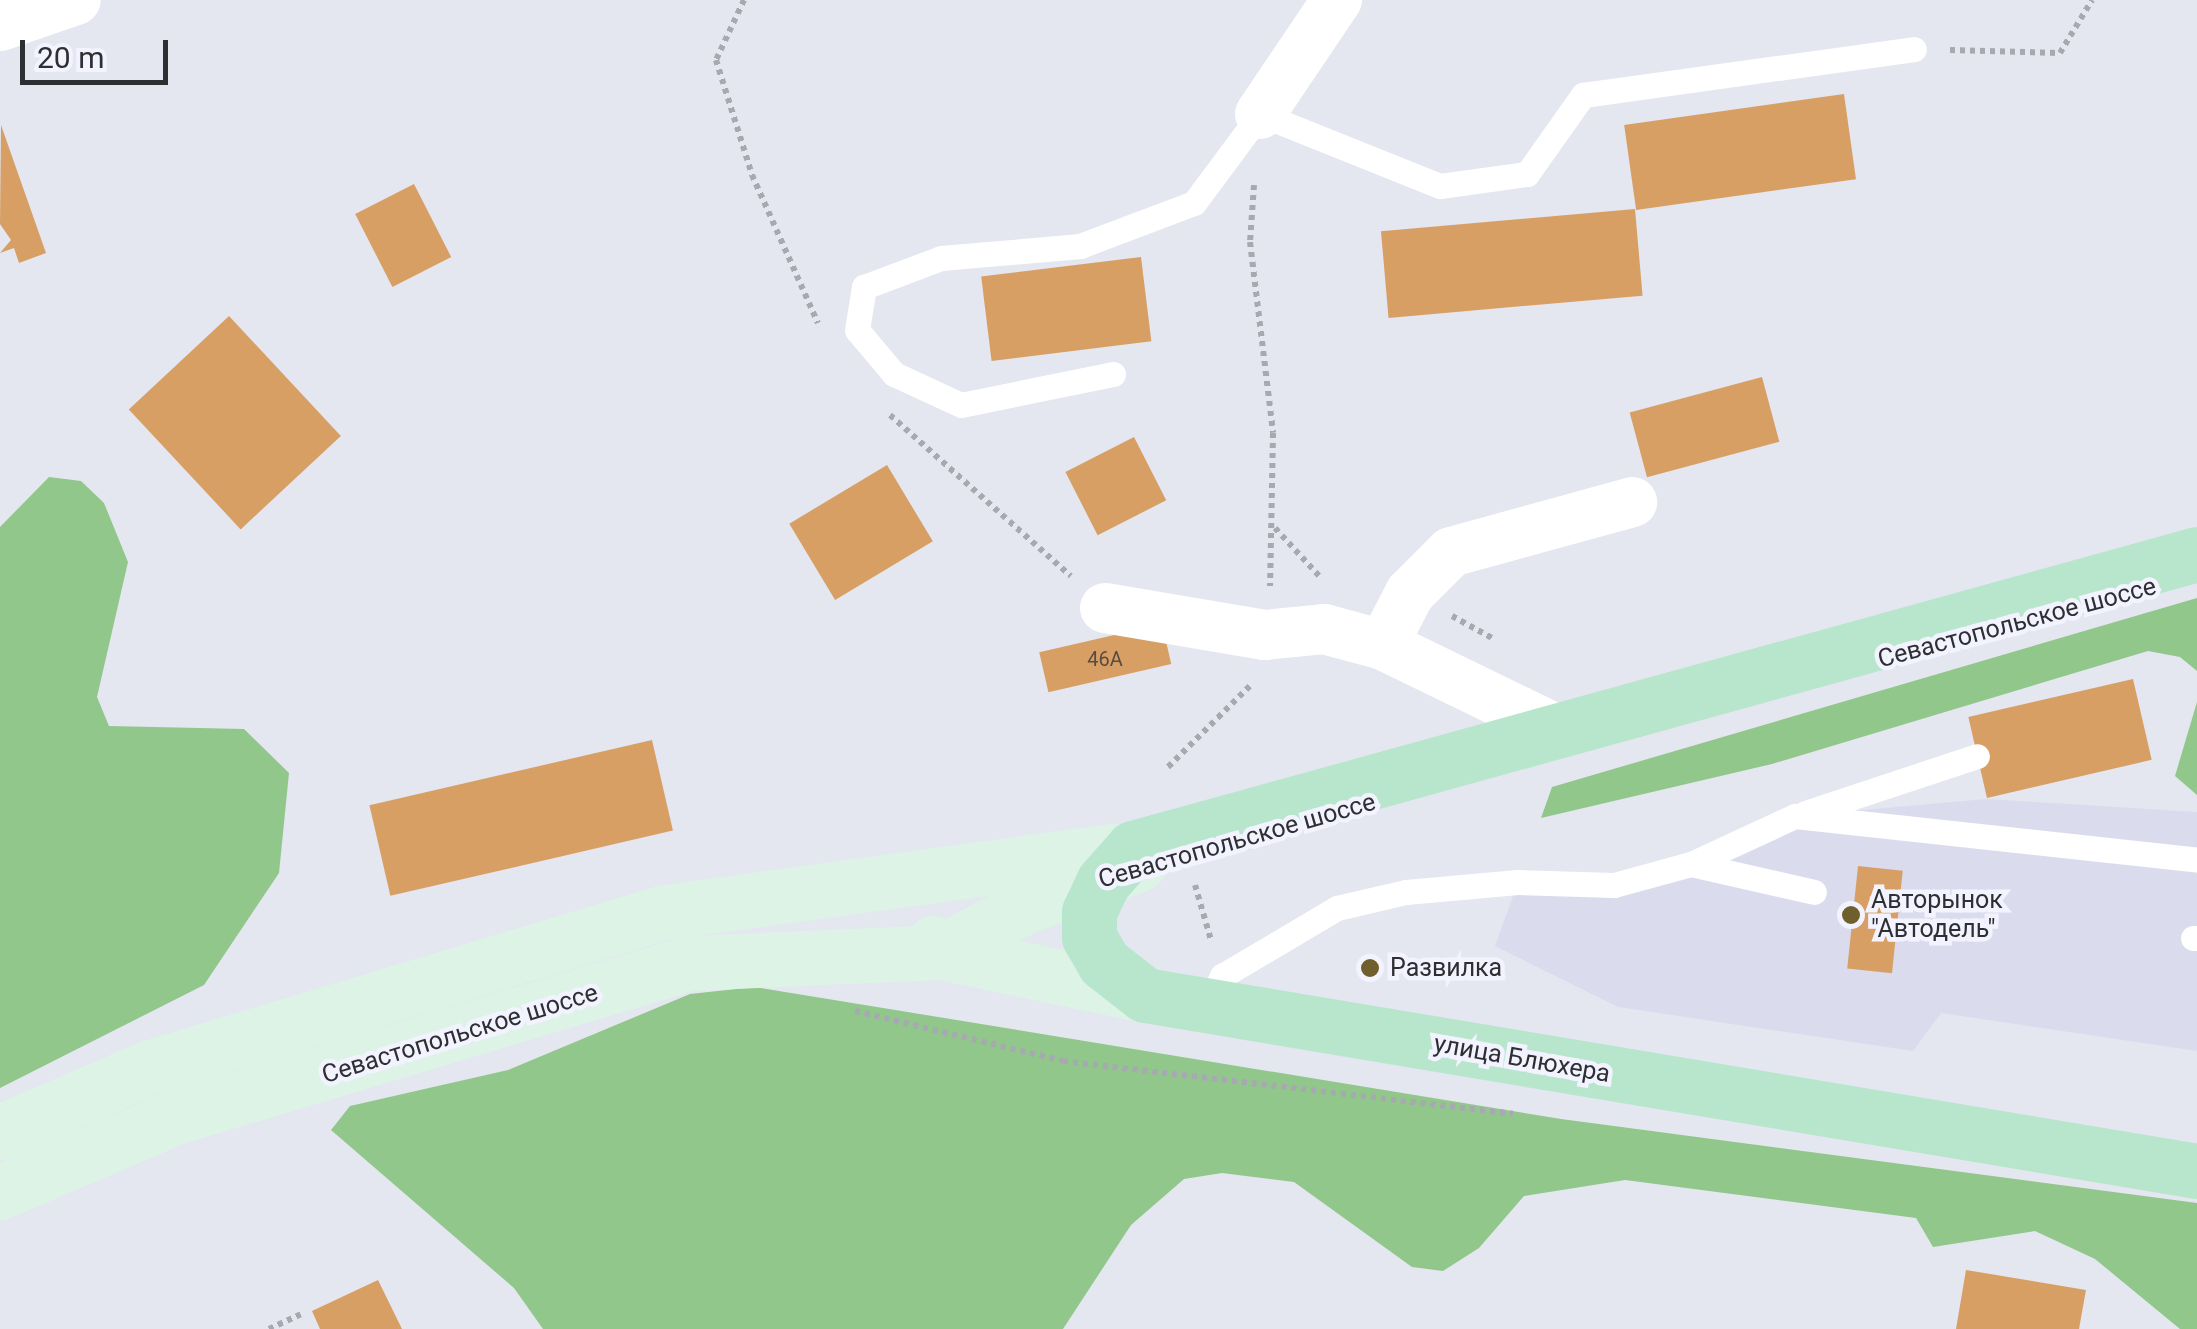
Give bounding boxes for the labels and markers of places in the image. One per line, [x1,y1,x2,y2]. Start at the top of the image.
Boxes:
place label: Авторынок "Автодель" [1871,886,2003,945]
marker: Авторынок "Автодель" [1840,904,1862,926]
place label: Развилка [1390,953,1502,983]
marker: Развилка [1359,957,1381,979]

